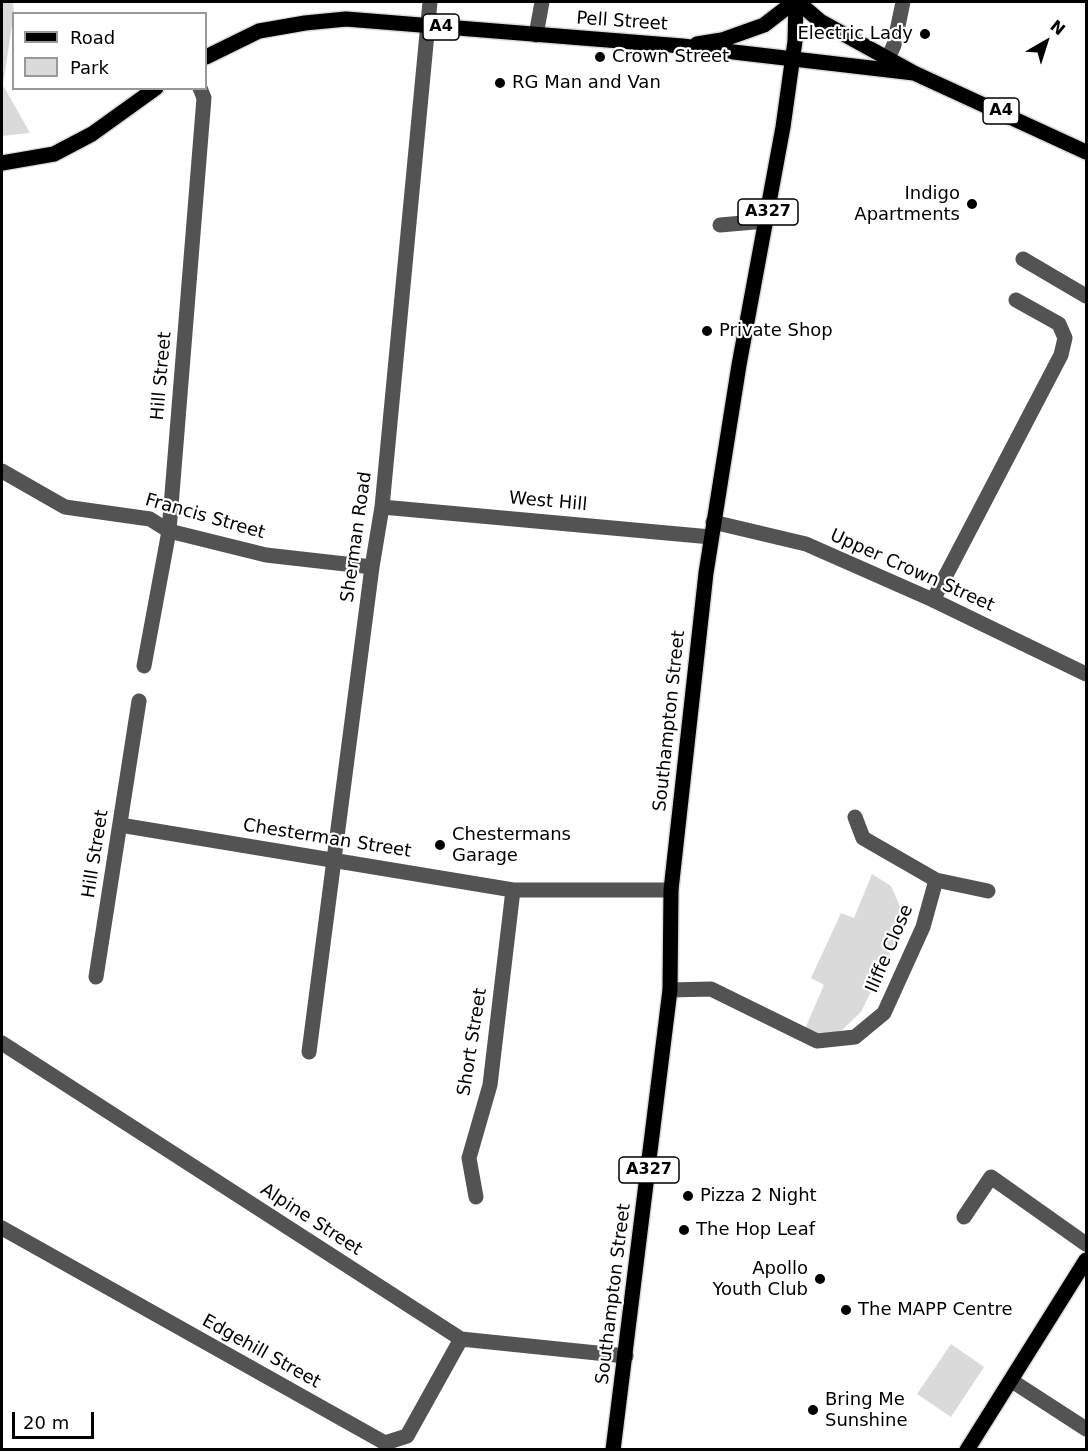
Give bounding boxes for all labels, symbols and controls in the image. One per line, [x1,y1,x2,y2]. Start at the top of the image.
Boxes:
street label: Pell Street [576,8,668,36]
legend [12,12,207,90]
north arrow [1016,12,1076,72]
road number: A4 [423,14,459,40]
text: N [1046,16,1069,39]
place label: Electric Lady [797,23,913,45]
text: Road [70,27,115,48]
marker: Electric Lady [918,27,932,41]
place label: Crown Street [612,46,729,68]
marker: Crown Street [593,50,607,64]
text: Park [70,57,109,78]
place label: RG Man and Van [512,72,661,94]
marker: RG Man and Van [493,76,507,90]
road number: A4 [983,98,1019,124]
place label: Indigo Apartments [854,183,960,226]
marker: Indigo Apartments [965,197,979,211]
road number: A327 [738,199,798,225]
place label: Private Shop [719,320,833,342]
marker: Private Shop [700,324,714,338]
street label: Hill Street [147,331,177,421]
street label: Sherman Road [337,470,377,604]
street label: West Hill [508,488,588,516]
street label: Francis Street [143,490,267,544]
street label: Upper Crown Street [827,525,997,617]
street label: Southampton Street [650,629,690,813]
street label: Hill Street [78,808,114,900]
street label: Chesterman Street [241,815,413,863]
place label: Chestermans Garage [452,824,571,866]
marker: Chestermans Garage [433,838,447,852]
street label: Iliffe Close [862,902,918,996]
street label: Short Street [454,987,492,1097]
road number: A327 [619,1157,679,1183]
street label: Alpine Street [256,1179,366,1261]
place label: Pizza 2 Night [700,1185,817,1207]
marker: Pizza 2 Night [681,1189,695,1203]
street label: Southampton Street [592,1202,636,1386]
place label: The Hop Leaf [696,1219,815,1241]
marker: The Hop Leaf [677,1223,691,1237]
place label: Apollo Youth Club [712,1258,808,1300]
marker: Apollo Youth Club [813,1272,827,1286]
place label: The MAPP Centre [858,1299,1013,1321]
marker: The MAPP Centre [839,1303,853,1317]
street label: Edgehill Street [198,1311,324,1393]
place label: Bring Me Sunshine [825,1389,908,1432]
scale bar [15,1400,98,1438]
marker: Bring Me Sunshine [806,1403,820,1417]
text: 20 m [23,1412,69,1433]

